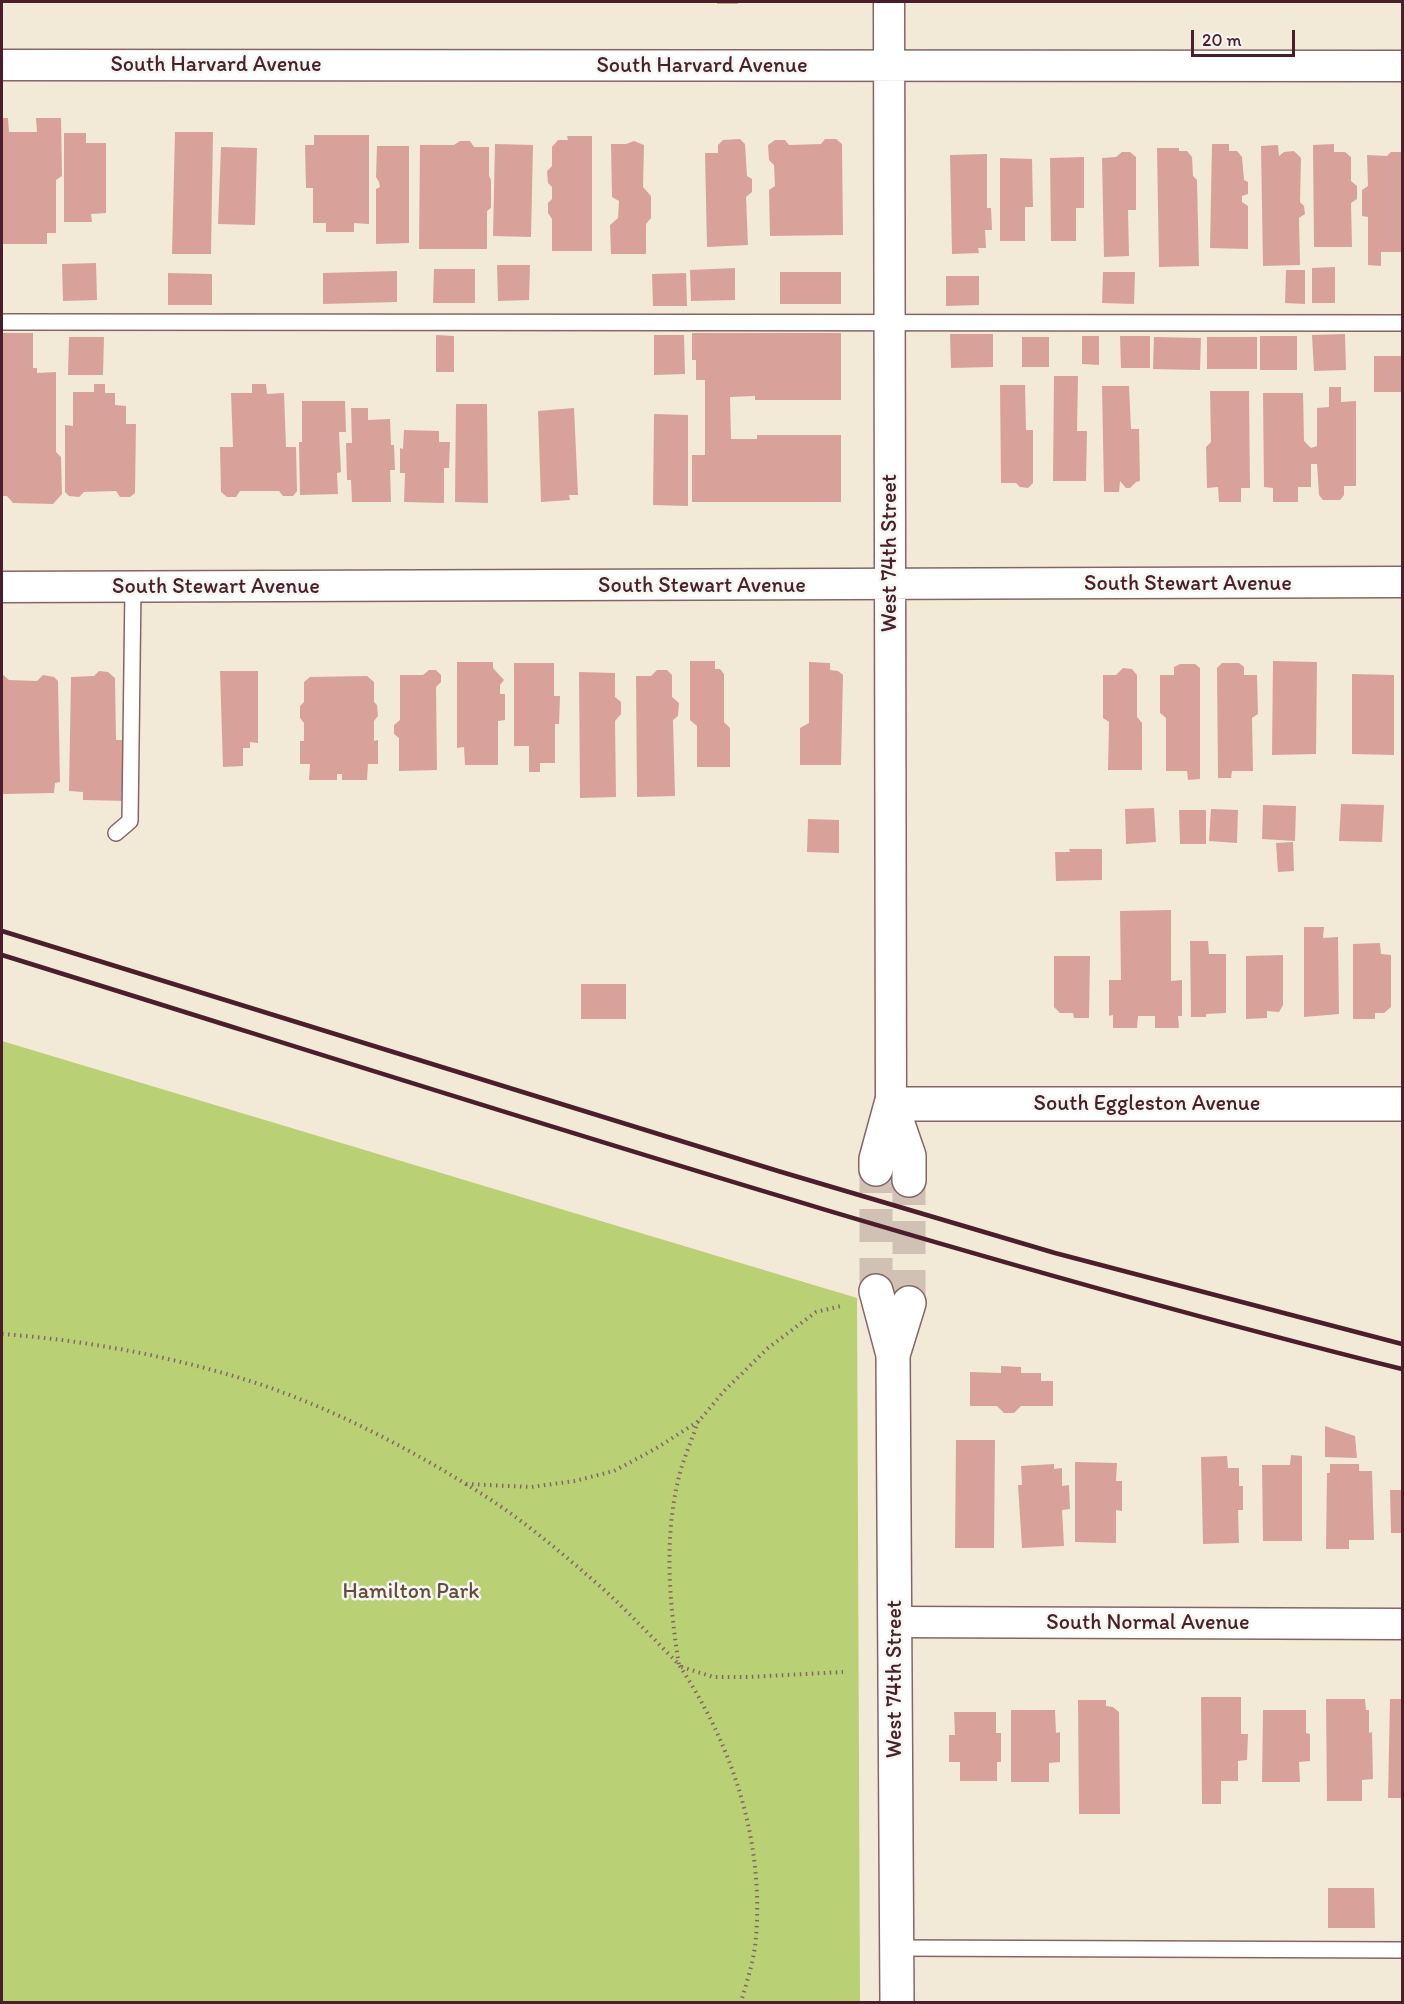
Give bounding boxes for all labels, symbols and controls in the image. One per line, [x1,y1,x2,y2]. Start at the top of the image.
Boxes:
scale bar [1194,18,1298,56]
text: 20 m [1202,29,1242,51]
street label: South Harvard Avenue [110,52,322,78]
street label: South Harvard Avenue [596,53,808,79]
street label: West 74th Street [877,474,903,632]
street label: South Stewart Avenue [1084,571,1292,597]
street label: South Stewart Avenue [598,573,806,599]
street label: South Stewart Avenue [112,574,320,600]
street label: South Eggleston Avenue [1034,1091,1260,1117]
park label: Hamilton Park [342,1579,480,1605]
street label: West 74th Street [882,1600,908,1758]
street label: South Normal Avenue [1046,1610,1250,1636]

